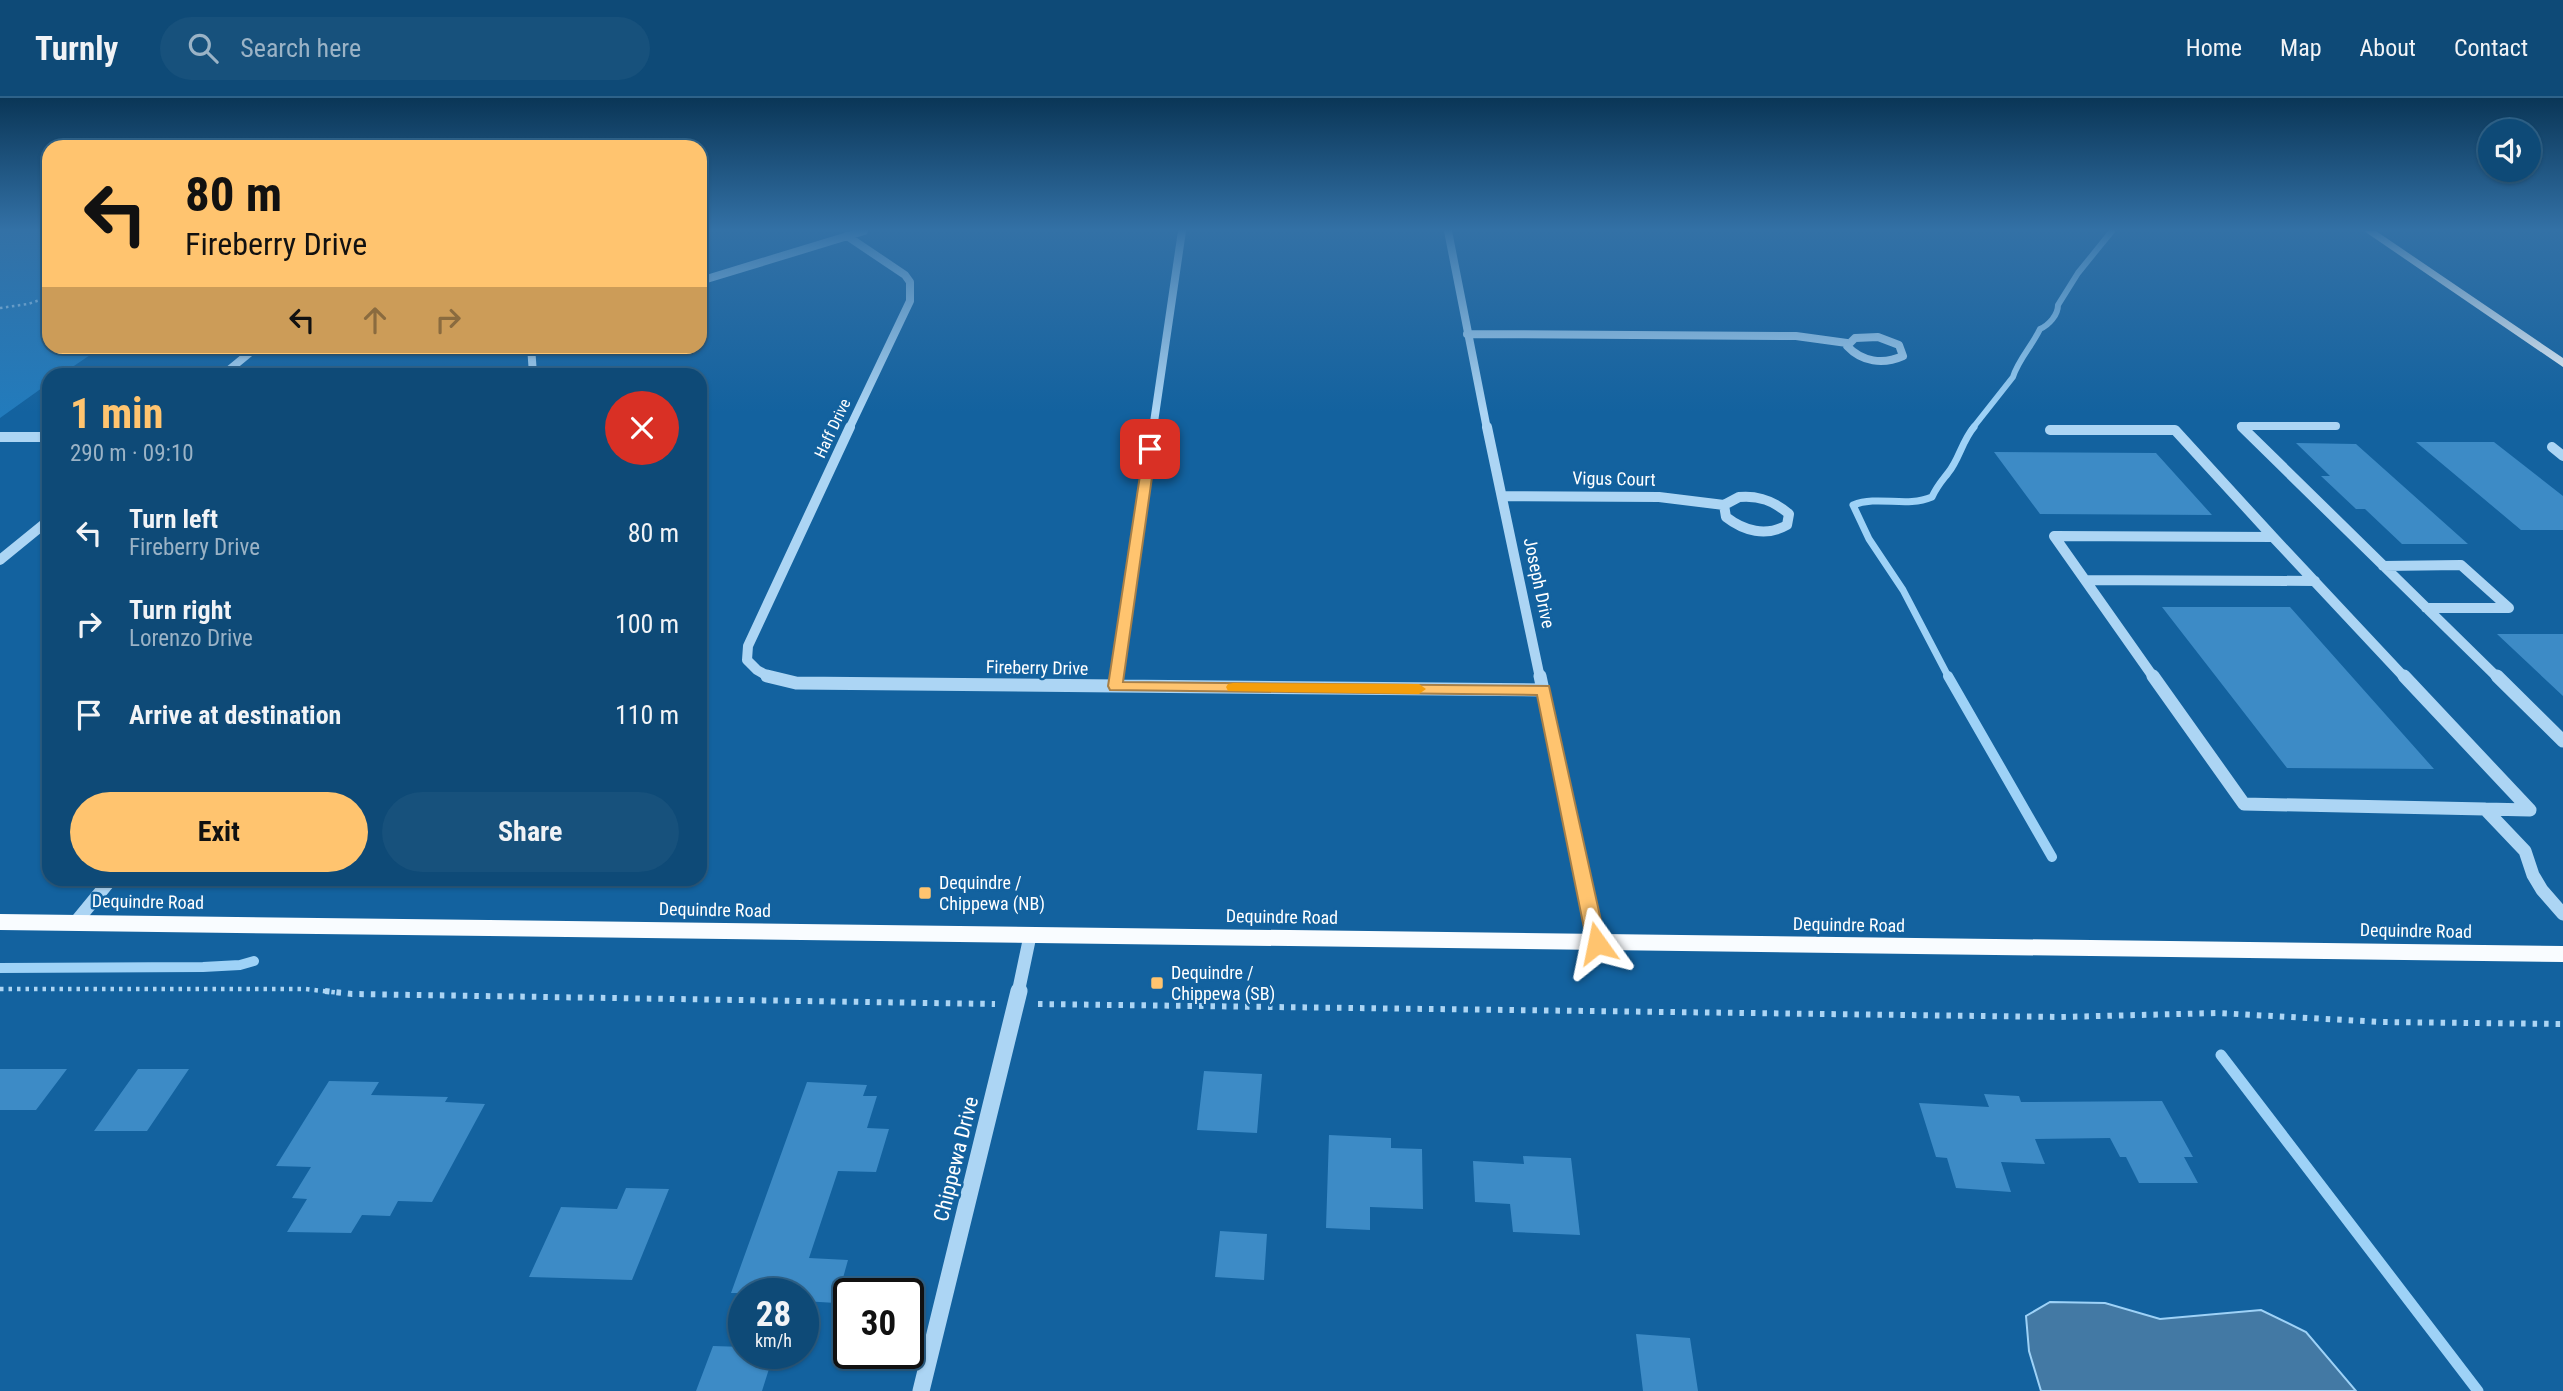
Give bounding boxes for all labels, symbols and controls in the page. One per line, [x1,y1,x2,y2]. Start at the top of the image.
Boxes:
search box [160,17,650,80]
text: Turnly [35,29,118,68]
icon: search [184,29,222,67]
text: Search here [240,33,361,63]
text: Home [2186,34,2242,62]
text: Map [2280,34,2322,62]
text: About [2360,34,2416,62]
text: Contact [2454,34,2528,62]
map controls [2478,119,2541,182]
button: sound [2478,119,2541,182]
text: 80 m [185,166,282,223]
icon: left [70,168,161,259]
text: Fireberry Drive [185,225,367,263]
icon: left [283,301,321,339]
icon: ahead [356,301,394,339]
icon: right [429,301,467,339]
text: 1 min [70,389,163,438]
button: close [605,391,679,465]
street label: Haff Drive [810,396,854,461]
pin [1120,419,1180,479]
icon: arrive [1131,430,1169,468]
text: 290 m · 09:10 [70,440,194,467]
street label: Vigus Court [1572,467,1656,490]
text: Turn left [129,504,218,534]
icon: left [70,514,108,552]
text: 80 m [628,518,679,548]
text: Fireberry Drive [129,534,260,561]
street label: Joseph Drive [1520,536,1559,630]
text: Turn right [129,595,231,625]
icon: right [70,605,108,643]
text: 100 m [615,609,679,639]
text: Lorenzo Drive [129,625,253,652]
street label: Fireberry Drive [986,656,1088,679]
icon: arrive [70,696,108,734]
text: Arrive at destination [129,700,341,730]
text: 110 m [615,700,679,730]
button: Exit [70,792,368,872]
button: Share [382,792,679,872]
place label: Dequindre / Chippewa (NB) [939,872,1045,915]
marker: Dequindre / Chippewa (NB) [917,885,933,901]
street label: Dequindre Road [92,890,204,913]
street label: Dequindre Road [659,898,771,921]
street label: Dequindre Road [1226,905,1338,928]
position arrow [1560,906,1634,980]
street label: Dequindre Road [1793,913,1905,936]
street label: Dequindre Road [2360,919,2472,942]
place label: Dequindre / Chippewa (SB) [1171,962,1275,1005]
marker: Dequindre / Chippewa (SB) [1149,975,1165,991]
street label: Chippewa Drive [929,1094,983,1224]
speed limit sign: 30 [833,1278,924,1369]
text: 28 [756,1294,791,1335]
text: km/h [755,1330,792,1351]

